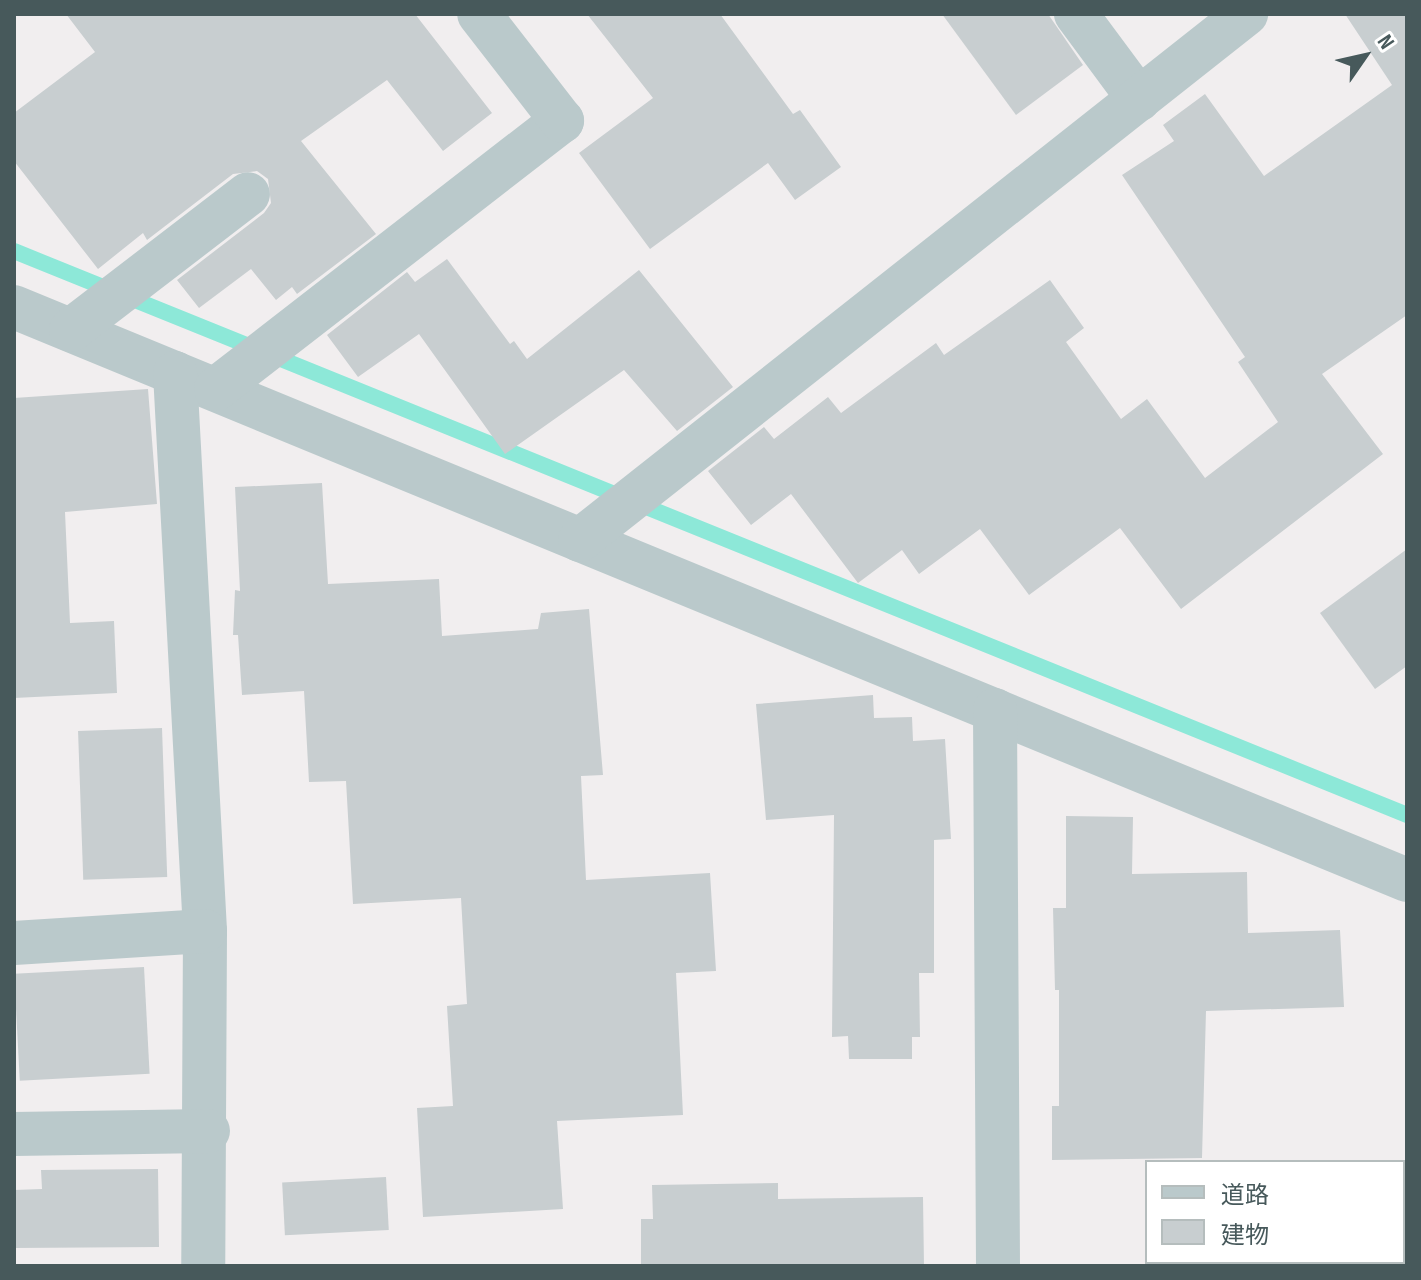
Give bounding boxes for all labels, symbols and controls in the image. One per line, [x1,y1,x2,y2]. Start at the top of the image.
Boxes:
north arrow [1325,16,1405,96]
text: N [1371,30,1400,55]
legend [1145,1160,1405,1264]
text: 道路 [1221,1181,1269,1210]
text: 建物 [1221,1221,1269,1250]

